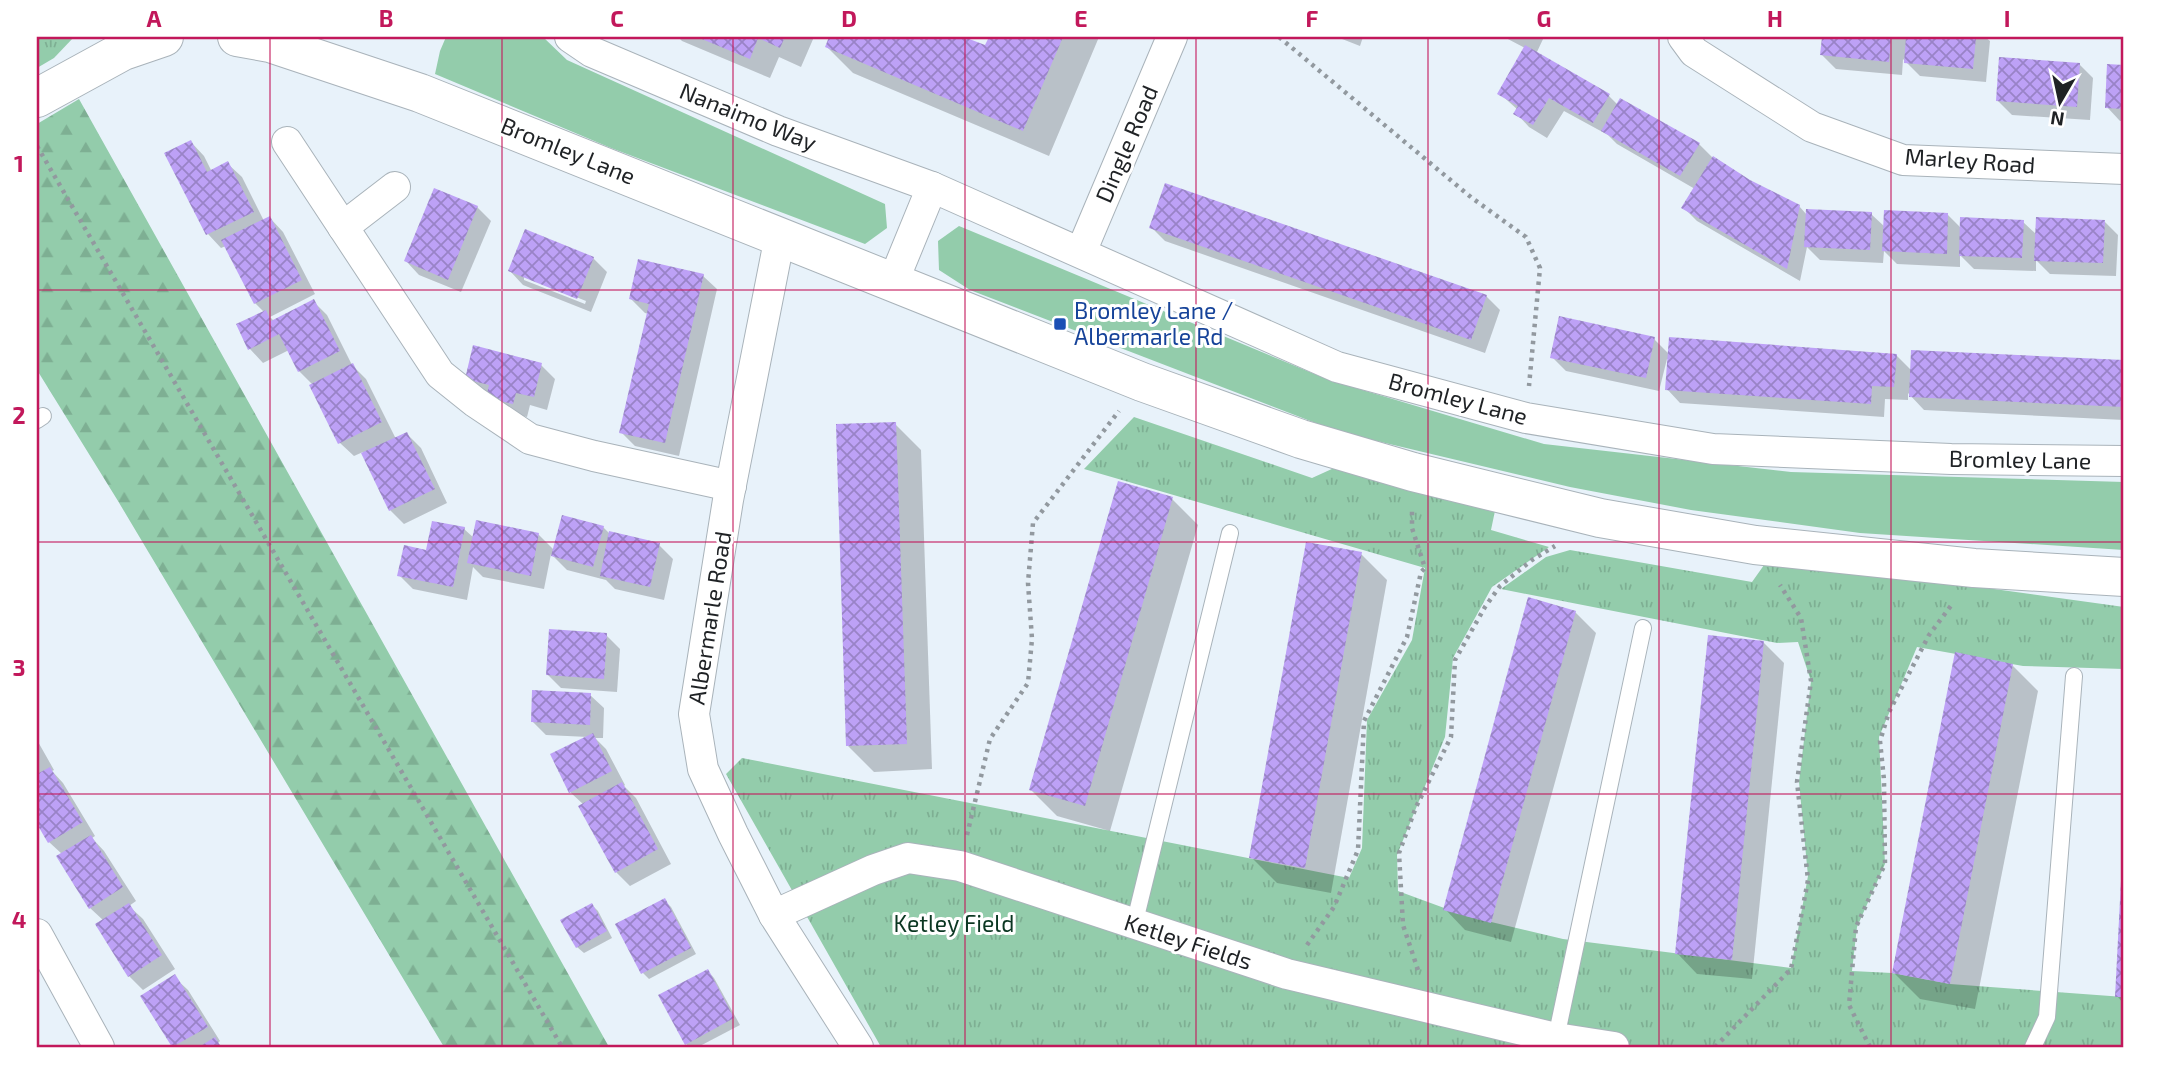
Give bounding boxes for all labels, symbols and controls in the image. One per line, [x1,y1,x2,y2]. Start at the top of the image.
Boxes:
text: A [146,4,162,32]
text: B [379,4,393,32]
text: C [610,4,624,32]
text: D [841,4,857,32]
text: E [1074,4,1088,32]
text: F [1306,4,1319,32]
text: G [1537,4,1551,32]
text: H [1767,4,1783,32]
text: I [2004,4,2010,32]
north arrow [2024,66,2094,136]
street label: Nanaimo Way [676,76,821,156]
street label: Dingle Road [1089,81,1163,206]
text: N [2049,107,2066,132]
street label: Bromley Lane [497,110,640,190]
street label: Marley Road [1904,141,2036,179]
text: 1 [14,149,24,177]
place label: Bromley Lane / Albermarle Rd [1074,296,1234,350]
marker: Bromley Lane / Albermarle Rd [1052,316,1068,332]
street label: Bromley Lane [1386,366,1531,430]
text: 2 [12,401,26,429]
street label: Bromley Lane [1949,444,2091,474]
street label: Albermarle Road [681,529,737,707]
text: 3 [12,653,26,681]
text: 4 [12,905,26,933]
street label: Ketley Fields [1121,907,1256,975]
park label: Ketley Field [894,909,1014,937]

